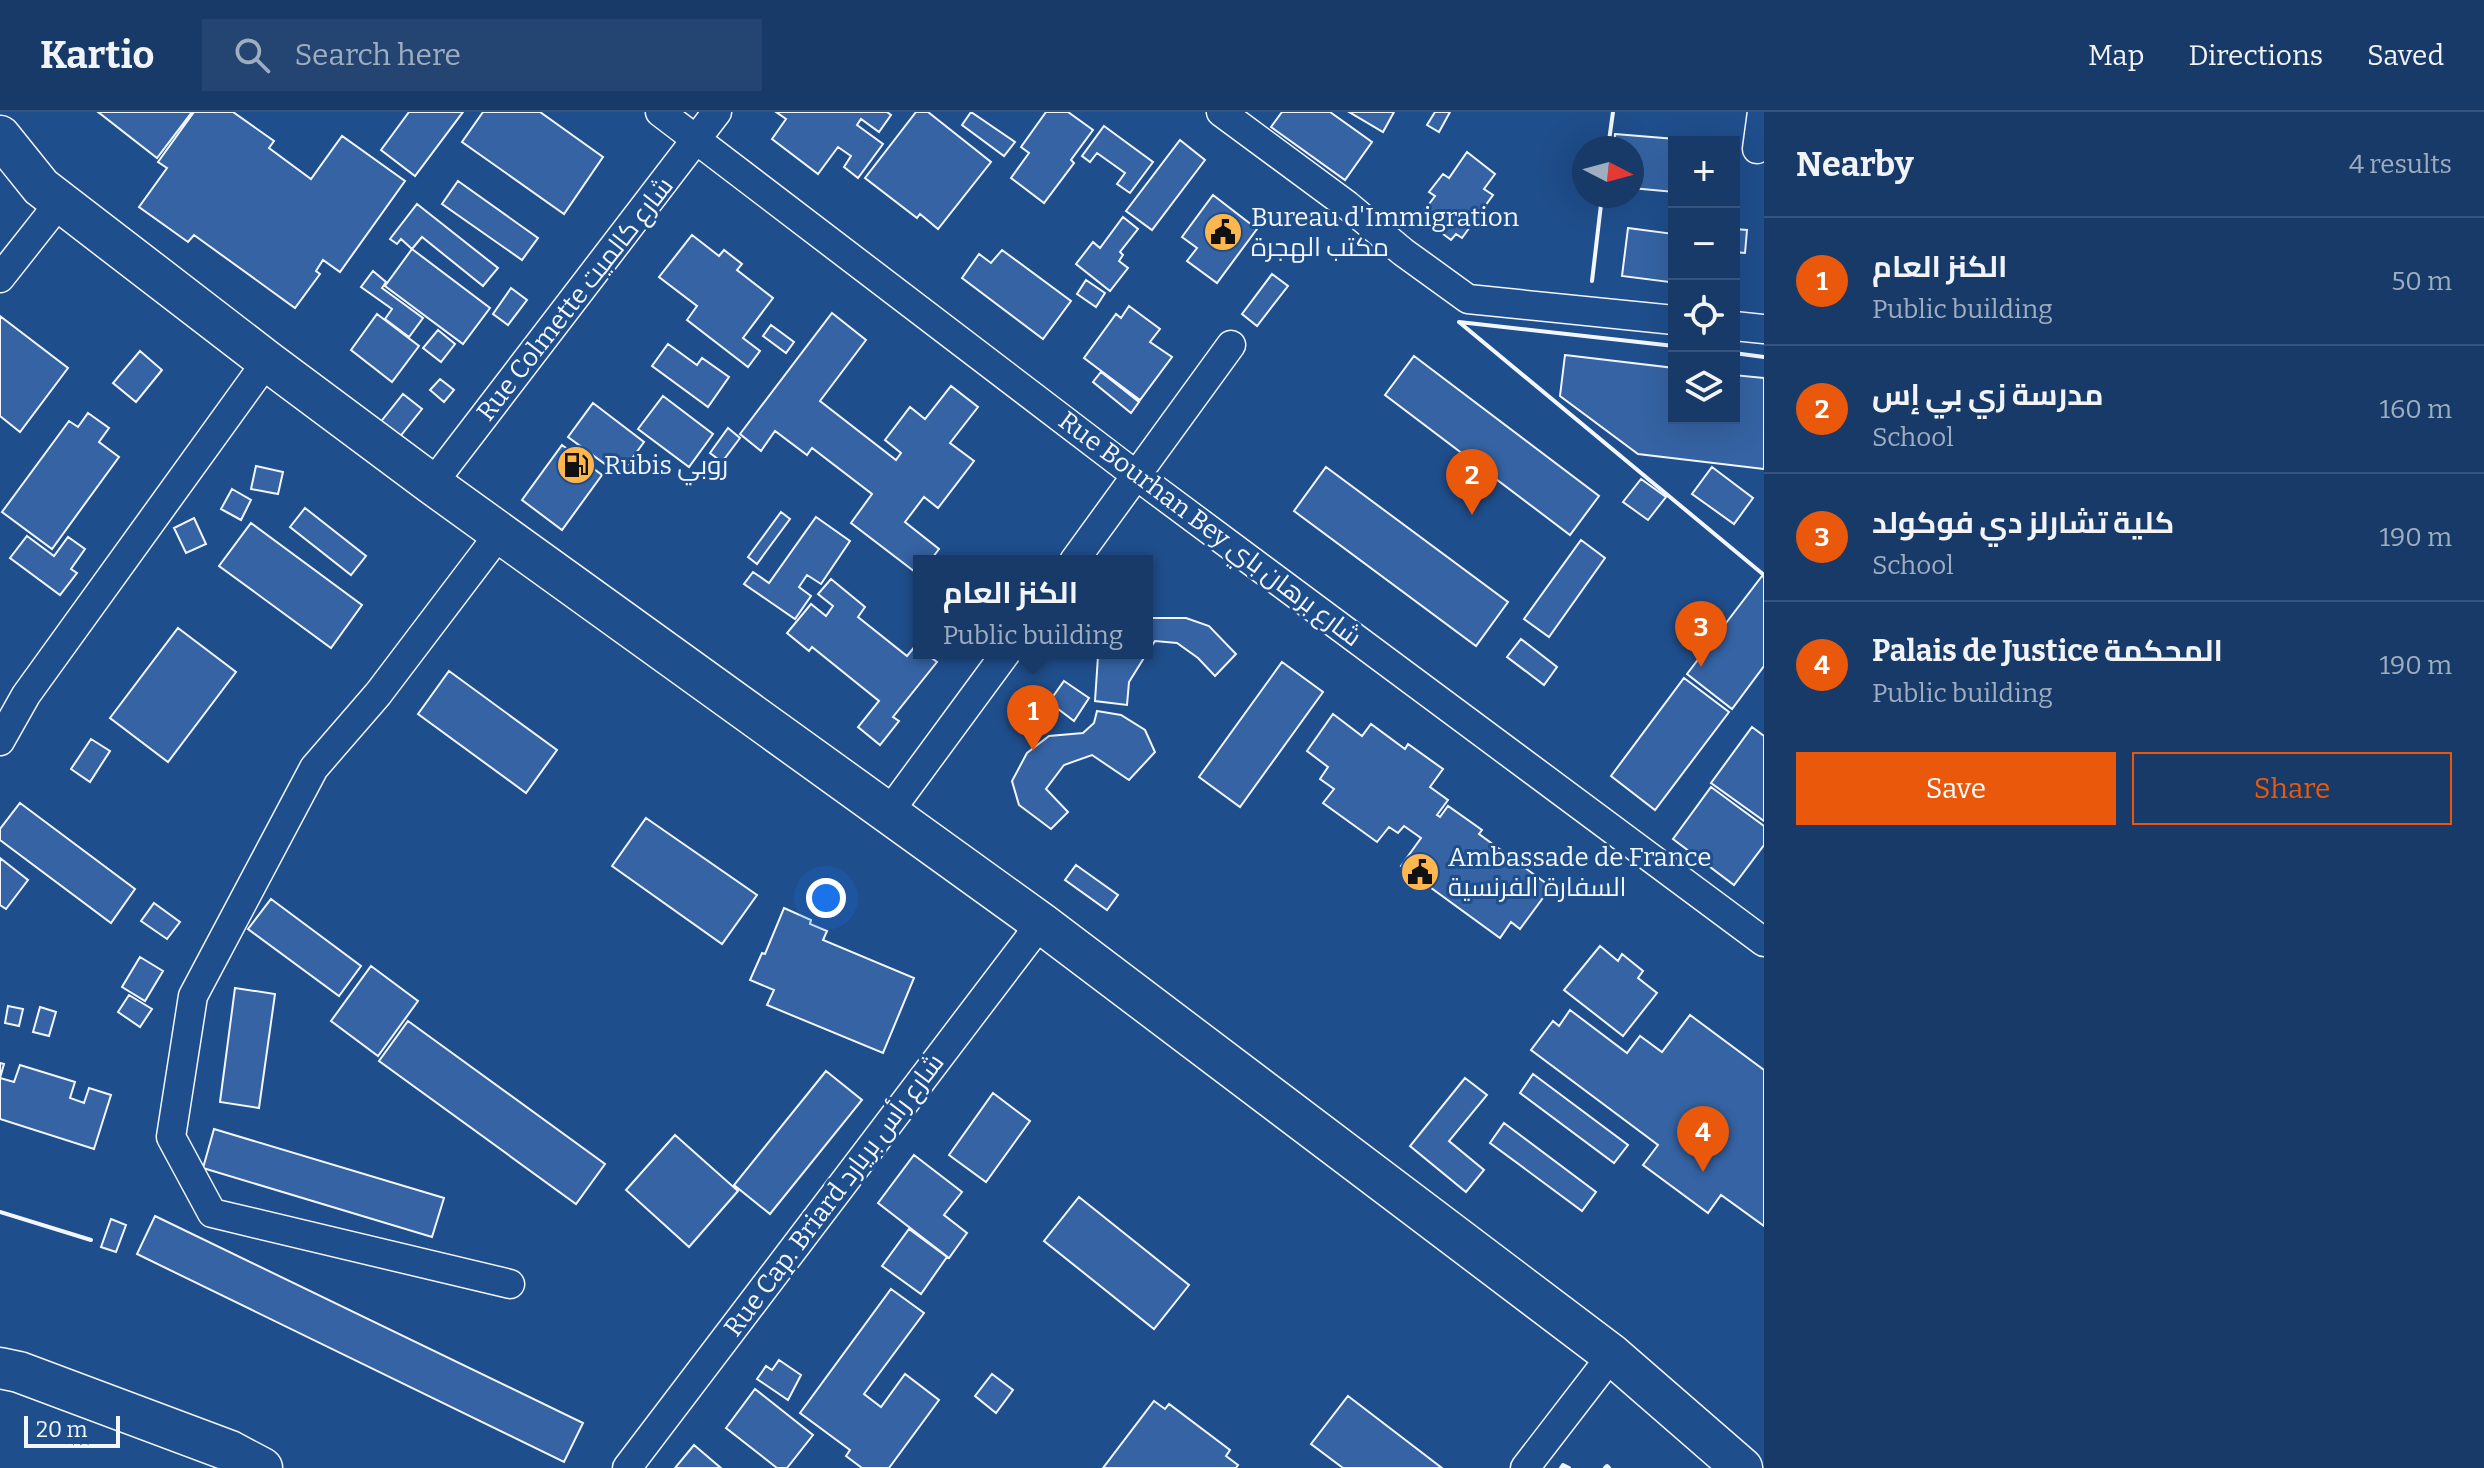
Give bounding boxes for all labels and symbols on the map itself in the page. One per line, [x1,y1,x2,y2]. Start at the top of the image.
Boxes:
north arrow [1572,136,1644,208]
street label: Rue Colmette شارع كالميت [470,171,681,428]
place label: Bureau d'Immigration مكتب الهجرة [1251,202,1520,263]
public building icon: Bureau d'Immigration مكتب الهجرة [1202,211,1244,253]
street label: Rue Bourhan Bey شارع برهان باي [1050,405,1367,656]
fuel station icon: Rubis روبي [555,444,597,486]
pin: 2 [1446,449,1498,515]
place label: Rubis روبي [604,450,728,486]
pin: 3 [1675,601,1727,667]
pin: 1 [1007,685,1059,751]
place label: Ambassade de France السفارة الفرنسية [1448,842,1711,903]
public building icon: Ambassade de France السفارة الفرنسية [1399,851,1441,893]
your location [806,878,846,918]
street label: Rue Cap. Briard شارع رأس بريارد [716,1046,951,1343]
pin: 4 [1677,1106,1729,1172]
scale bar [24,1412,120,1448]

